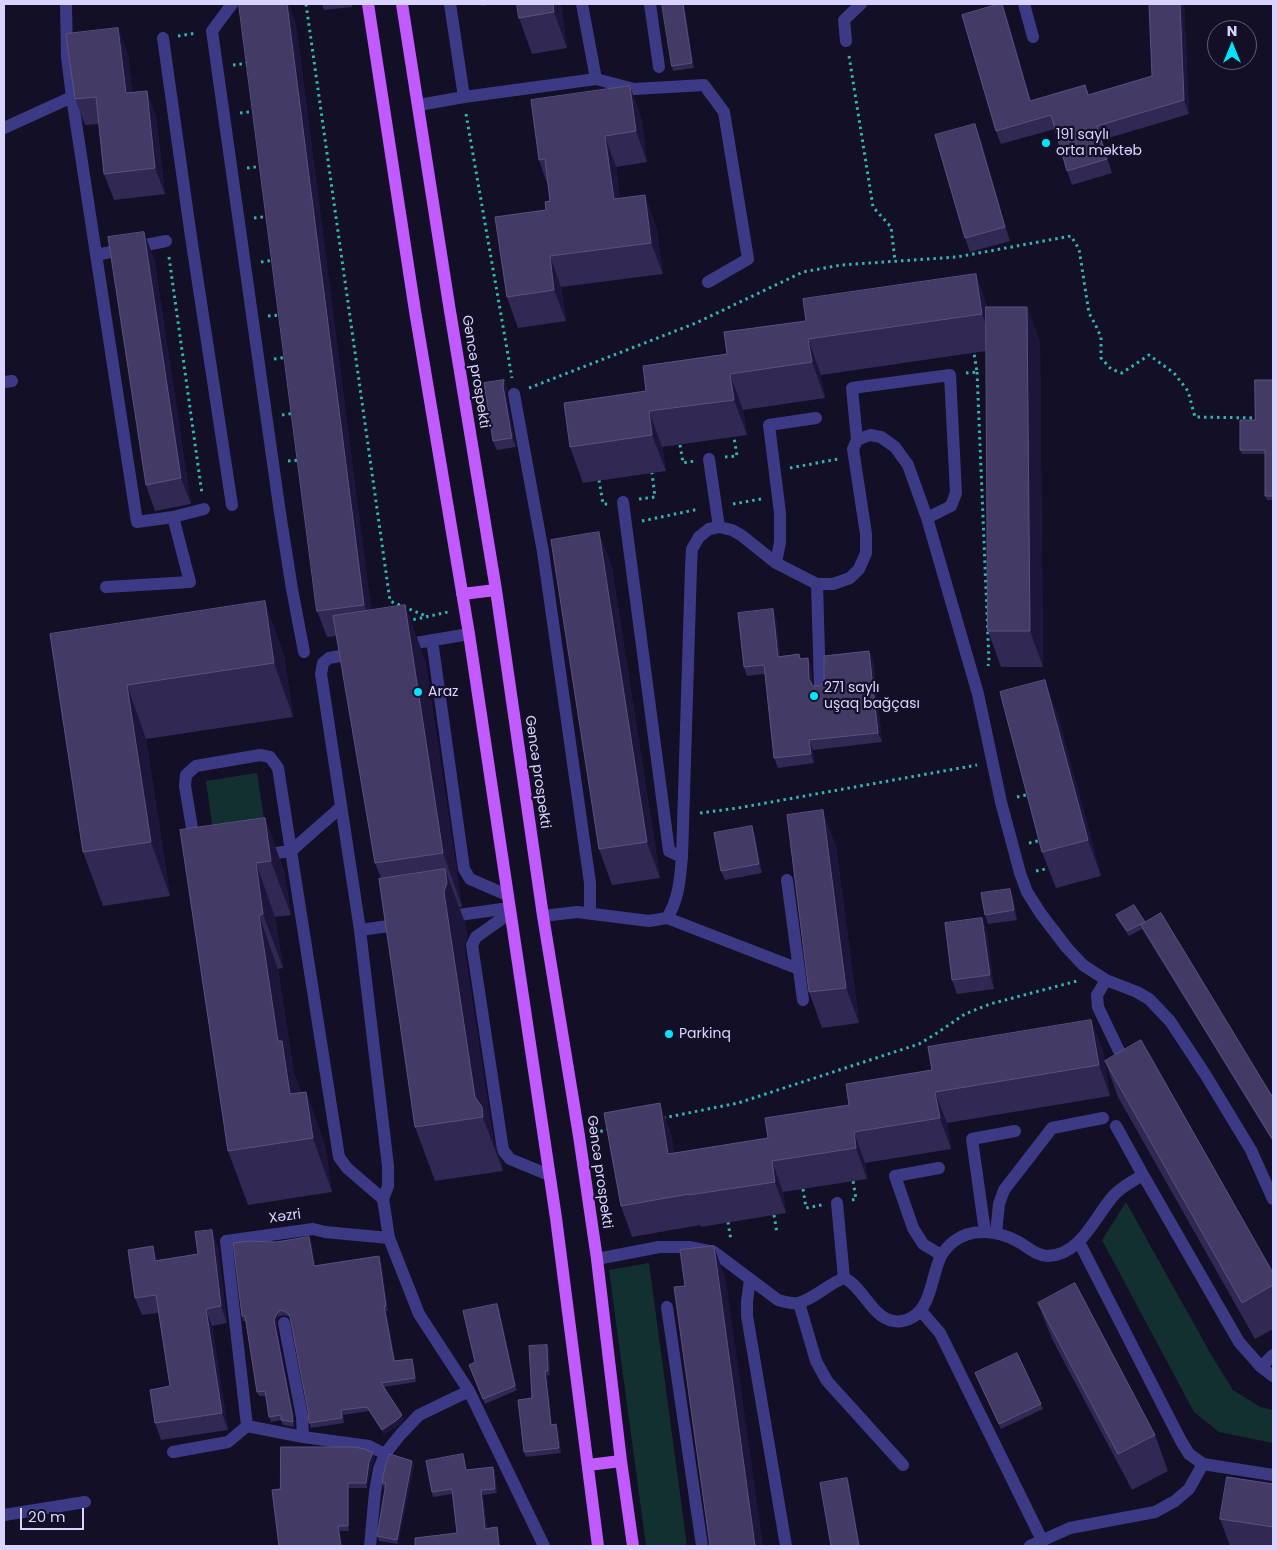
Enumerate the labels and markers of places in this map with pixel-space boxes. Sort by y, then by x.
place label: 191 saylı orta məktəb [1056,127,1142,160]
marker: 191 saylı orta məktəb [1040,137,1052,149]
place label: 271 saylı uşaq bağçası [824,680,920,712]
place label: Araz [428,684,458,700]
marker: Araz [412,686,424,698]
marker: 271 saylı uşaq bağçası [808,690,820,702]
place label: Parkinq [679,1026,731,1042]
marker: Parkinq [663,1028,675,1040]

